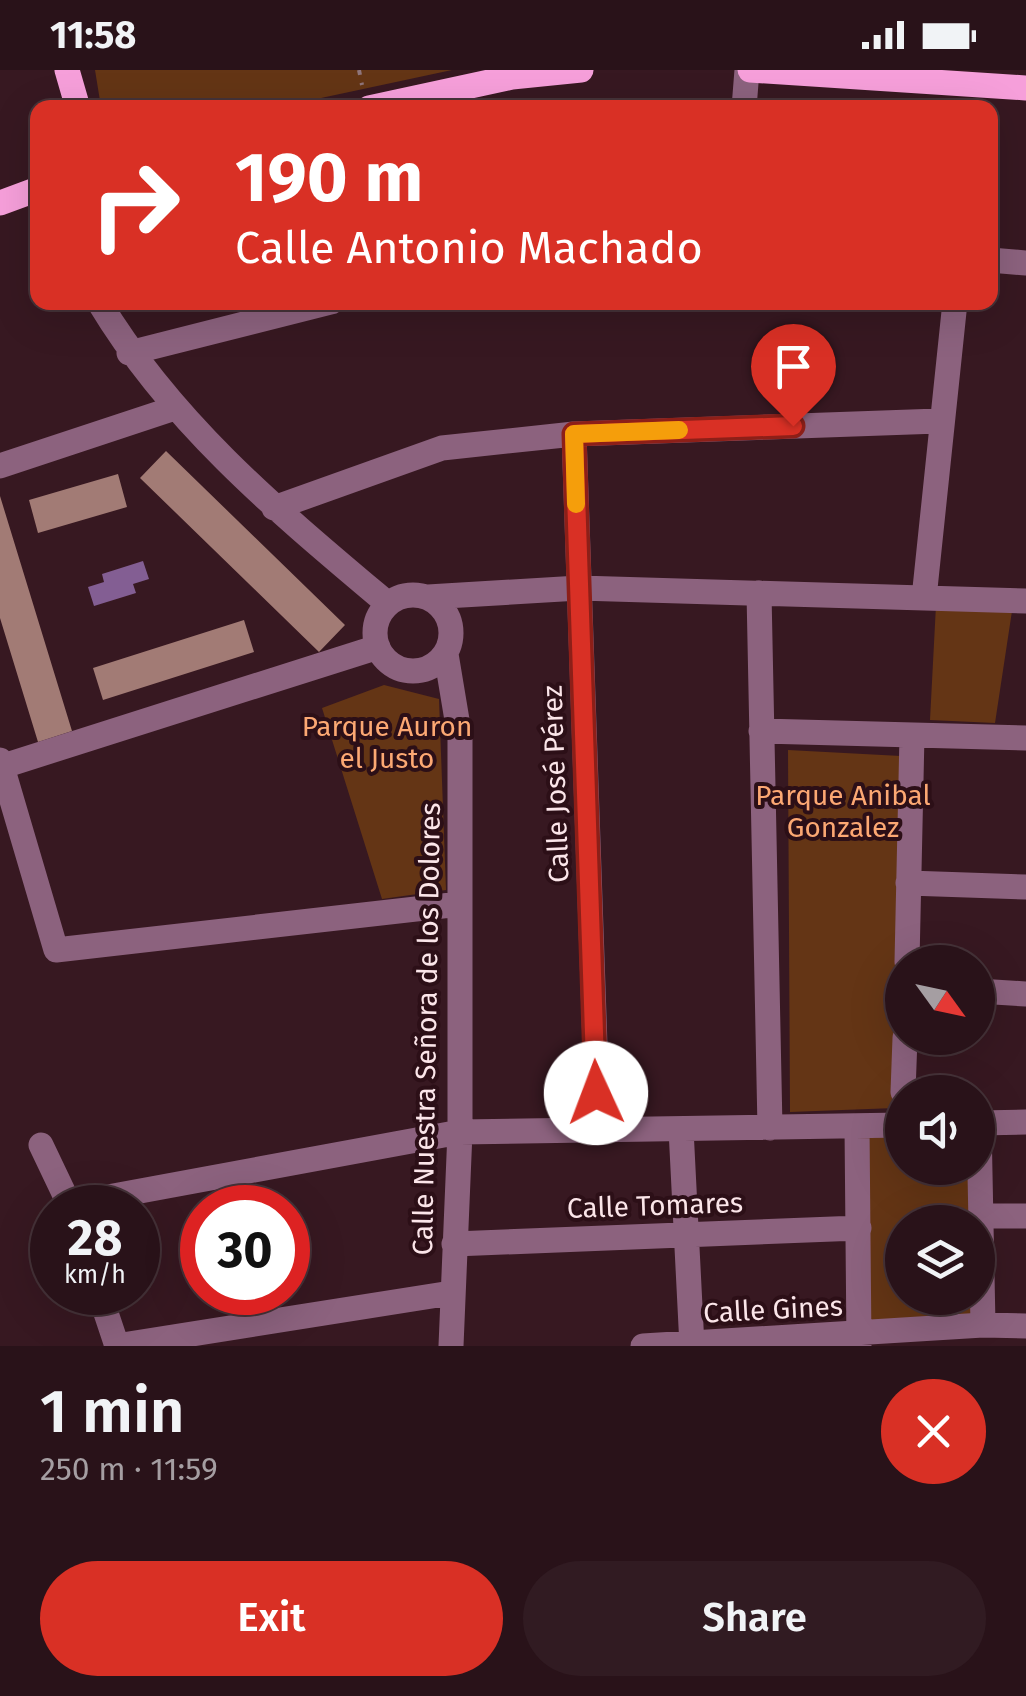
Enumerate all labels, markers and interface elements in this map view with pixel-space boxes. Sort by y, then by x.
text: 11:58 [50,12,136,58]
text: 190 m [235,136,423,220]
icon: right [70,140,200,270]
text: Calle Antonio Machado [235,221,703,275]
pin [751,324,836,427]
icon: arrive [766,339,821,394]
street label: Calle José Pérez [536,685,575,883]
park label: Parque Auron el Justo [302,710,472,775]
park label: Parque Anibal Gonzalez [755,779,931,844]
street label: Calle Nuestra Señora de los Dolores [406,802,447,1256]
north arrow [885,945,995,1055]
map controls [885,945,995,1315]
position arrow [544,1041,648,1145]
button: sound [885,1075,995,1185]
speed limit sign: 30 [180,1185,310,1315]
street label: Calle Tomares [566,1186,744,1225]
button: layers [885,1205,995,1315]
text: 28 [68,1208,122,1268]
text: km/h [64,1260,126,1290]
street label: Calle Gines [702,1289,844,1330]
text: 1 min [40,1376,185,1448]
button: close [881,1379,986,1484]
text: 250 m · 11:59 [40,1450,218,1488]
button: Exit [40,1561,503,1676]
button: Share [523,1561,986,1676]

